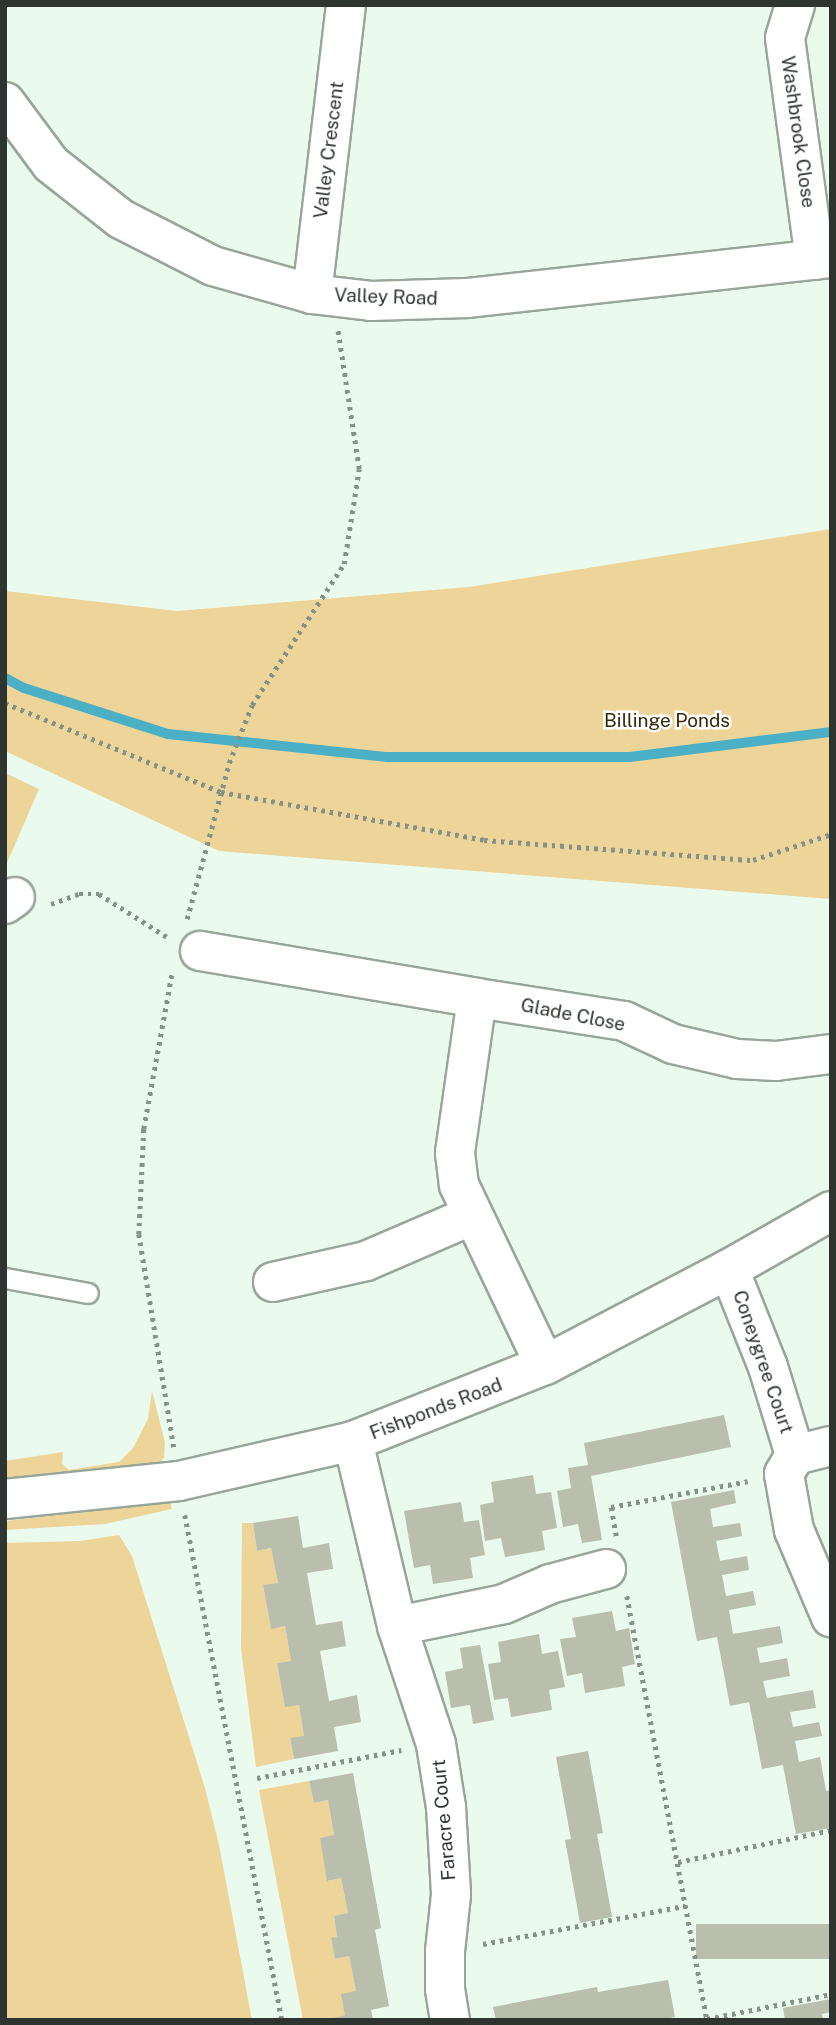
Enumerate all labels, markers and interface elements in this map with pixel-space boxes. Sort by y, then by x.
street label: Washbrook Close [776,55,820,209]
street label: Valley Crescent [309,80,349,220]
street label: Valley Road [334,284,438,310]
park label: Billinge Ponds [604,710,730,732]
street label: Glade Close [519,994,627,1036]
street label: Coneygree Court [728,1287,798,1437]
street label: Fishponds Road [366,1373,506,1445]
street label: Faracre Court [427,1758,461,1882]

